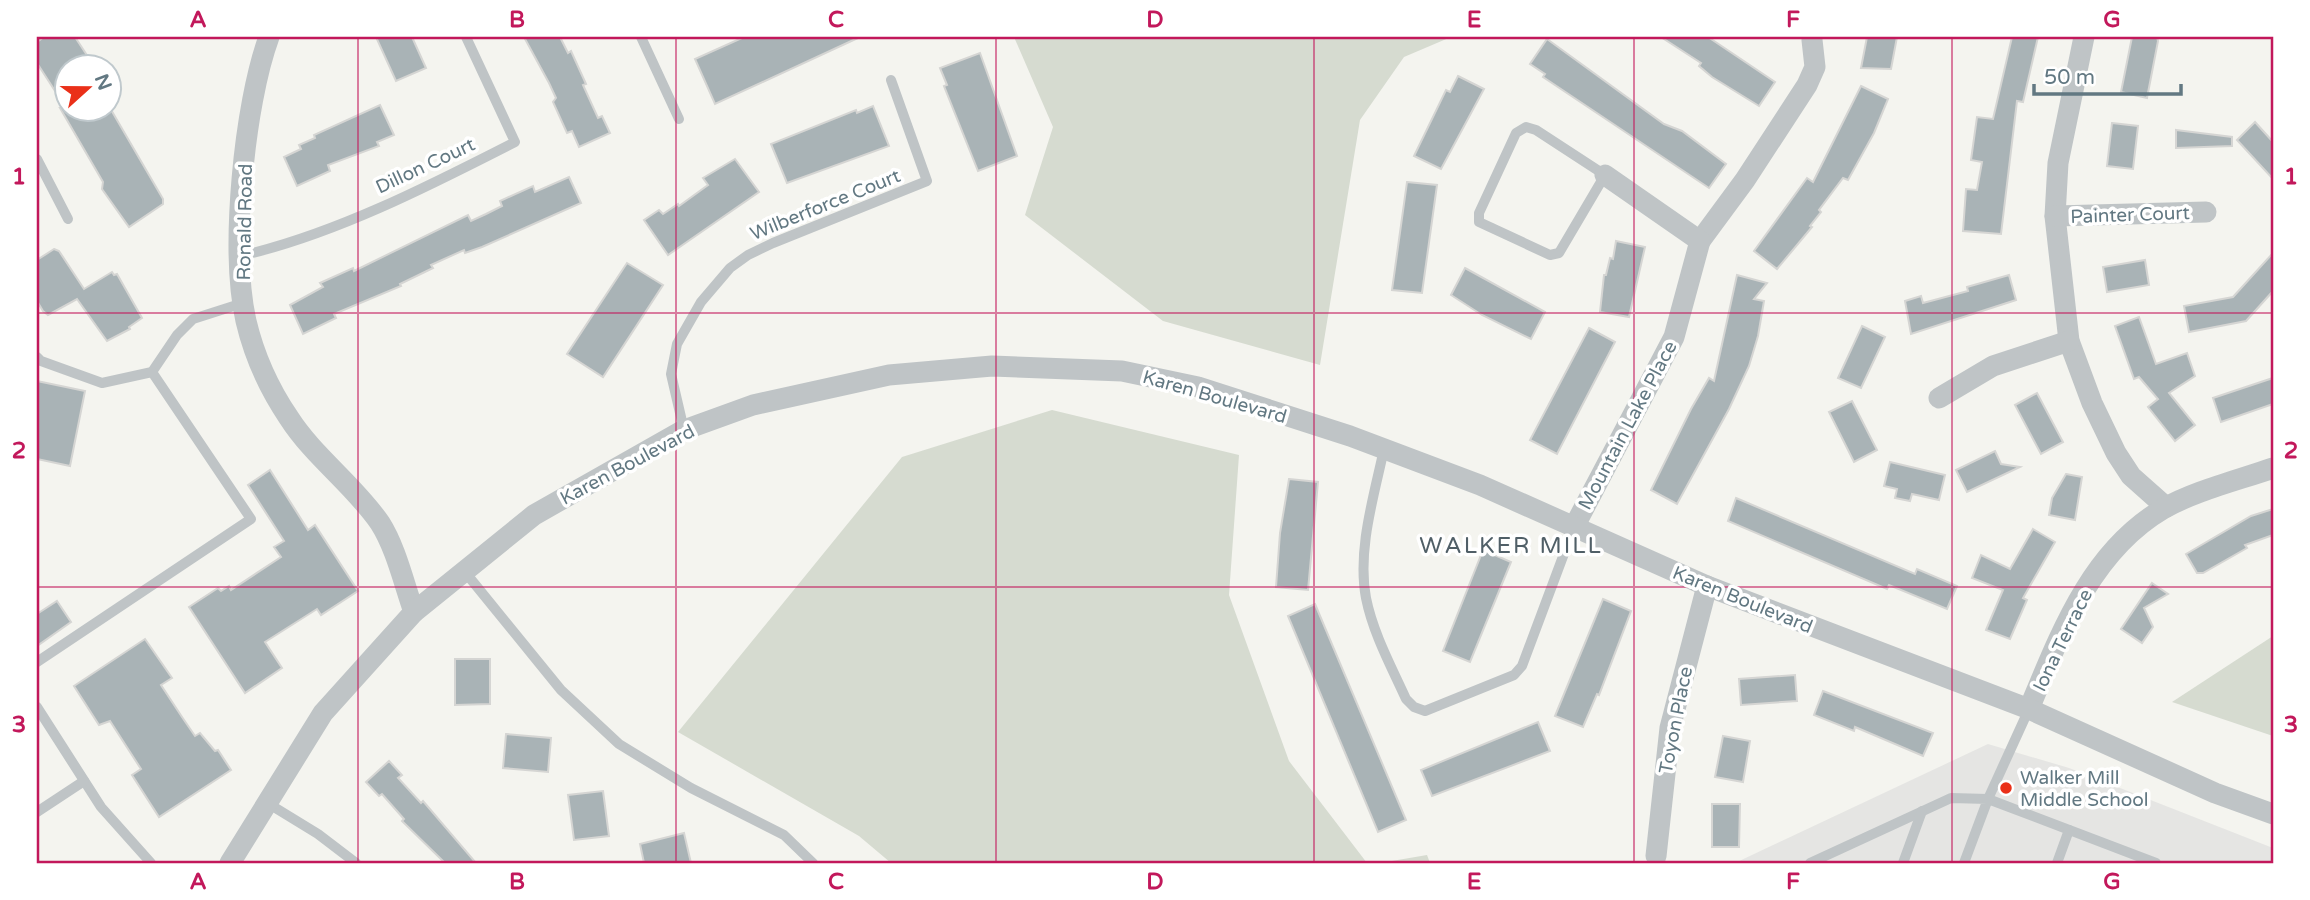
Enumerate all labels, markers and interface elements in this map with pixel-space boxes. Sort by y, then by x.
text: A [189,6,207,34]
text: B [509,6,525,34]
text: C [828,6,844,34]
text: D [1146,6,1164,34]
text: E [1467,6,1481,34]
text: F [1786,6,1800,34]
text: G [2103,6,2121,34]
north arrow [52,52,122,122]
scale bar [2034,52,2180,96]
text: 50 m [2044,65,2095,90]
text: N [90,71,116,93]
street label: Dillon Court [372,133,479,198]
text: 1 [12,163,26,191]
street label: Ronald Road [233,163,257,281]
text: 1 [2284,163,2298,191]
street label: Wilberforce Court [747,165,904,245]
street label: Painter Court [2070,202,2190,228]
street label: Mountain Lake Place [1574,337,1682,514]
street label: Karen Boulevard [1140,366,1289,428]
street label: Karen Boulevard [557,420,698,510]
text: 2 [12,437,26,465]
text: 2 [2284,437,2298,465]
district label: WALKER MILL [1419,532,1603,560]
street label: Karen Boulevard [1669,562,1816,638]
street label: Iona Terrace [2029,586,2097,695]
street label: Toyon Place [1655,665,1697,776]
text: 3 [12,711,26,739]
text: 3 [2284,711,2298,739]
place label: Walker Mill Middle School [2020,767,2149,811]
marker: Walker Mill Middle School [1998,780,2014,796]
text: A [189,868,207,896]
text: B [509,868,525,896]
text: C [828,868,844,896]
text: D [1146,868,1164,896]
text: E [1467,868,1481,896]
text: F [1786,868,1800,896]
text: G [2103,868,2121,896]

